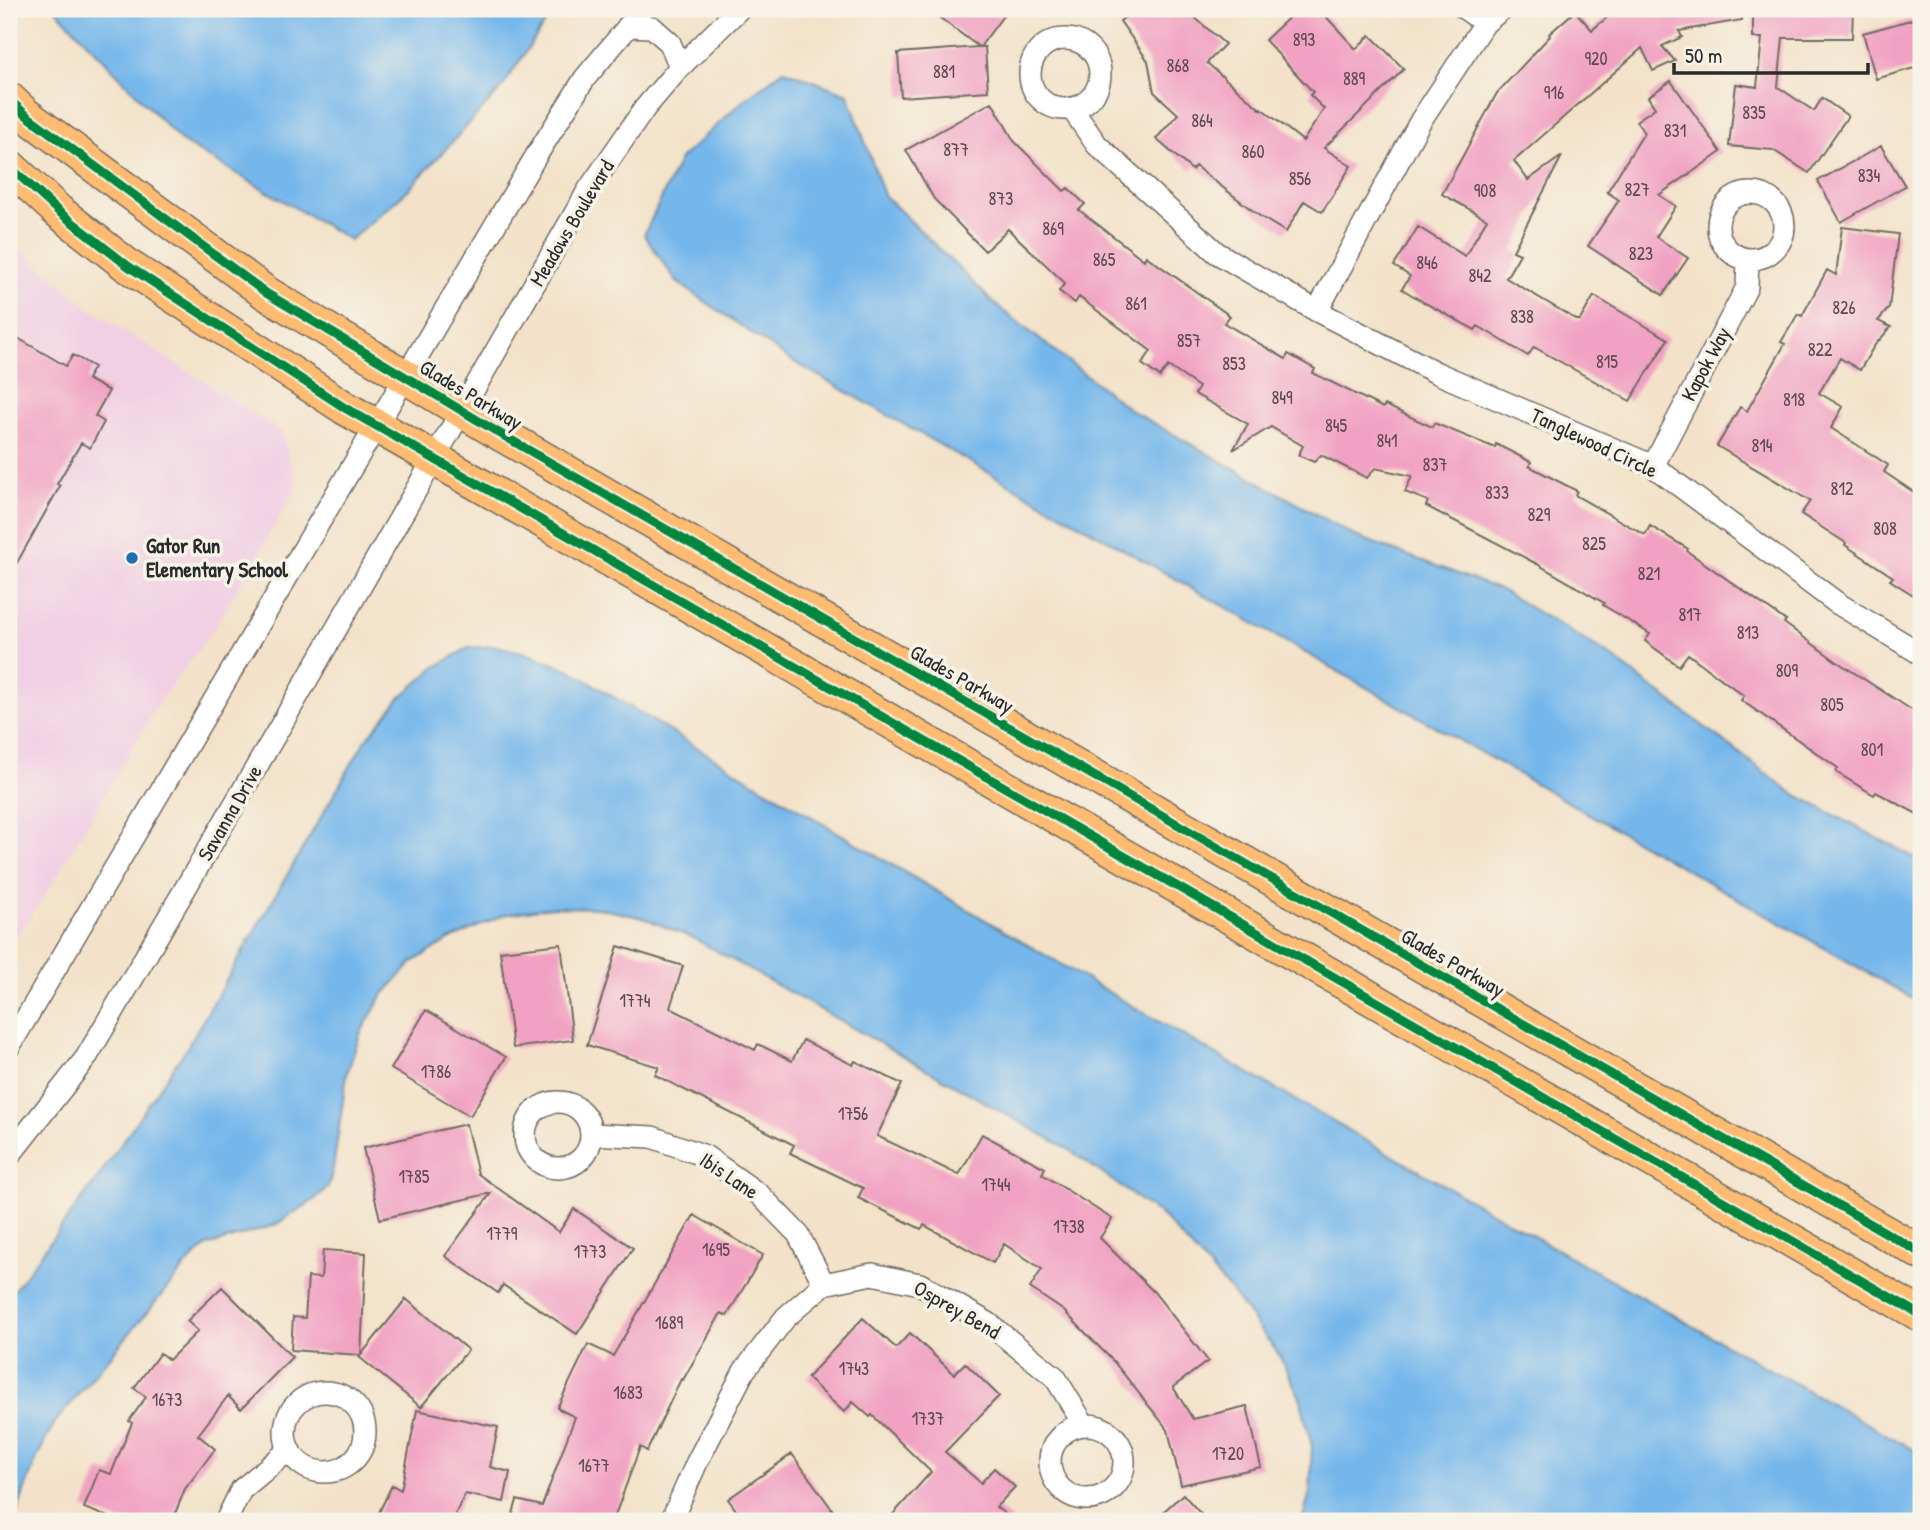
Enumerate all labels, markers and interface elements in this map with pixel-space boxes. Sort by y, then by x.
house number: 893 [1293,27,1315,52]
scale bar [1674,32,1869,76]
text: 50 m [1685,41,1722,70]
house number: 920 [1584,46,1608,71]
house number: 868 [1167,53,1190,78]
house number: 881 [933,59,955,84]
house number: 889 [1343,66,1365,91]
house number: 916 [1544,80,1564,105]
house number: 835 [1742,100,1766,125]
house number: 864 [1191,108,1213,133]
house number: 831 [1664,118,1686,143]
house number: 877 [943,137,969,162]
house number: 860 [1241,139,1265,164]
street label: Meadows Boulevard [522,154,621,291]
house number: 834 [1858,163,1881,188]
house number: 856 [1289,166,1311,191]
house number: 827 [1624,177,1650,202]
house number: 908 [1474,178,1496,203]
house number: 873 [989,186,1013,211]
house number: 869 [1042,216,1064,241]
house number: 823 [1629,241,1653,266]
house number: 865 [1093,247,1116,272]
house number: 846 [1416,250,1438,275]
house number: 842 [1469,263,1492,288]
house number: 861 [1125,291,1147,316]
house number: 826 [1832,295,1856,320]
house number: 838 [1510,304,1534,329]
street label: Kapok Way [1674,321,1737,406]
house number: 857 [1177,328,1201,353]
house number: 822 [1808,337,1833,362]
house number: 815 [1596,349,1618,374]
house number: 853 [1222,351,1246,376]
street label: Glades Parkway [414,352,528,437]
house number: 849 [1271,385,1293,410]
house number: 818 [1783,387,1805,412]
street label: Tanglewood Circle [1526,400,1662,485]
house number: 845 [1325,413,1347,438]
house number: 841 [1376,428,1398,453]
house number: 814 [1751,433,1773,458]
house number: 837 [1423,452,1447,477]
house number: 812 [1831,476,1854,501]
house number: 833 [1485,480,1509,505]
house number: 829 [1528,502,1551,527]
house number: 808 [1873,516,1897,541]
place label: Gator Run Elementary School [146,531,288,585]
house number: 825 [1582,531,1606,556]
marker: Gator Run Elementary School [124,550,140,566]
house number: 821 [1638,561,1660,586]
house number: 817 [1678,602,1702,627]
house number: 813 [1737,620,1759,645]
street label: Glades Parkway [905,637,1020,720]
house number: 809 [1776,658,1799,683]
house number: 805 [1820,692,1844,717]
house number: 801 [1861,737,1883,762]
street label: Savanna Drive [190,760,269,866]
street label: Glades Parkway [1396,921,1511,1004]
house number: 1774 [619,988,651,1013]
house number: 1786 [421,1059,451,1084]
house number: 1756 [838,1101,868,1126]
street label: Ibis Lane [694,1145,764,1206]
house number: 1785 [399,1164,430,1189]
house number: 1744 [982,1172,1011,1197]
house number: 1738 [1053,1214,1085,1239]
house number: 1779 [487,1221,518,1246]
house number: 1695 [702,1237,730,1262]
house number: 1773 [574,1239,606,1264]
street label: Osprey Bend [909,1273,1006,1346]
house number: 1689 [655,1310,683,1335]
house number: 1743 [839,1356,869,1381]
house number: 1683 [613,1380,643,1405]
house number: 1673 [152,1387,182,1412]
house number: 1737 [912,1406,944,1431]
house number: 1720 [1212,1441,1244,1466]
house number: 1677 [578,1453,610,1478]

